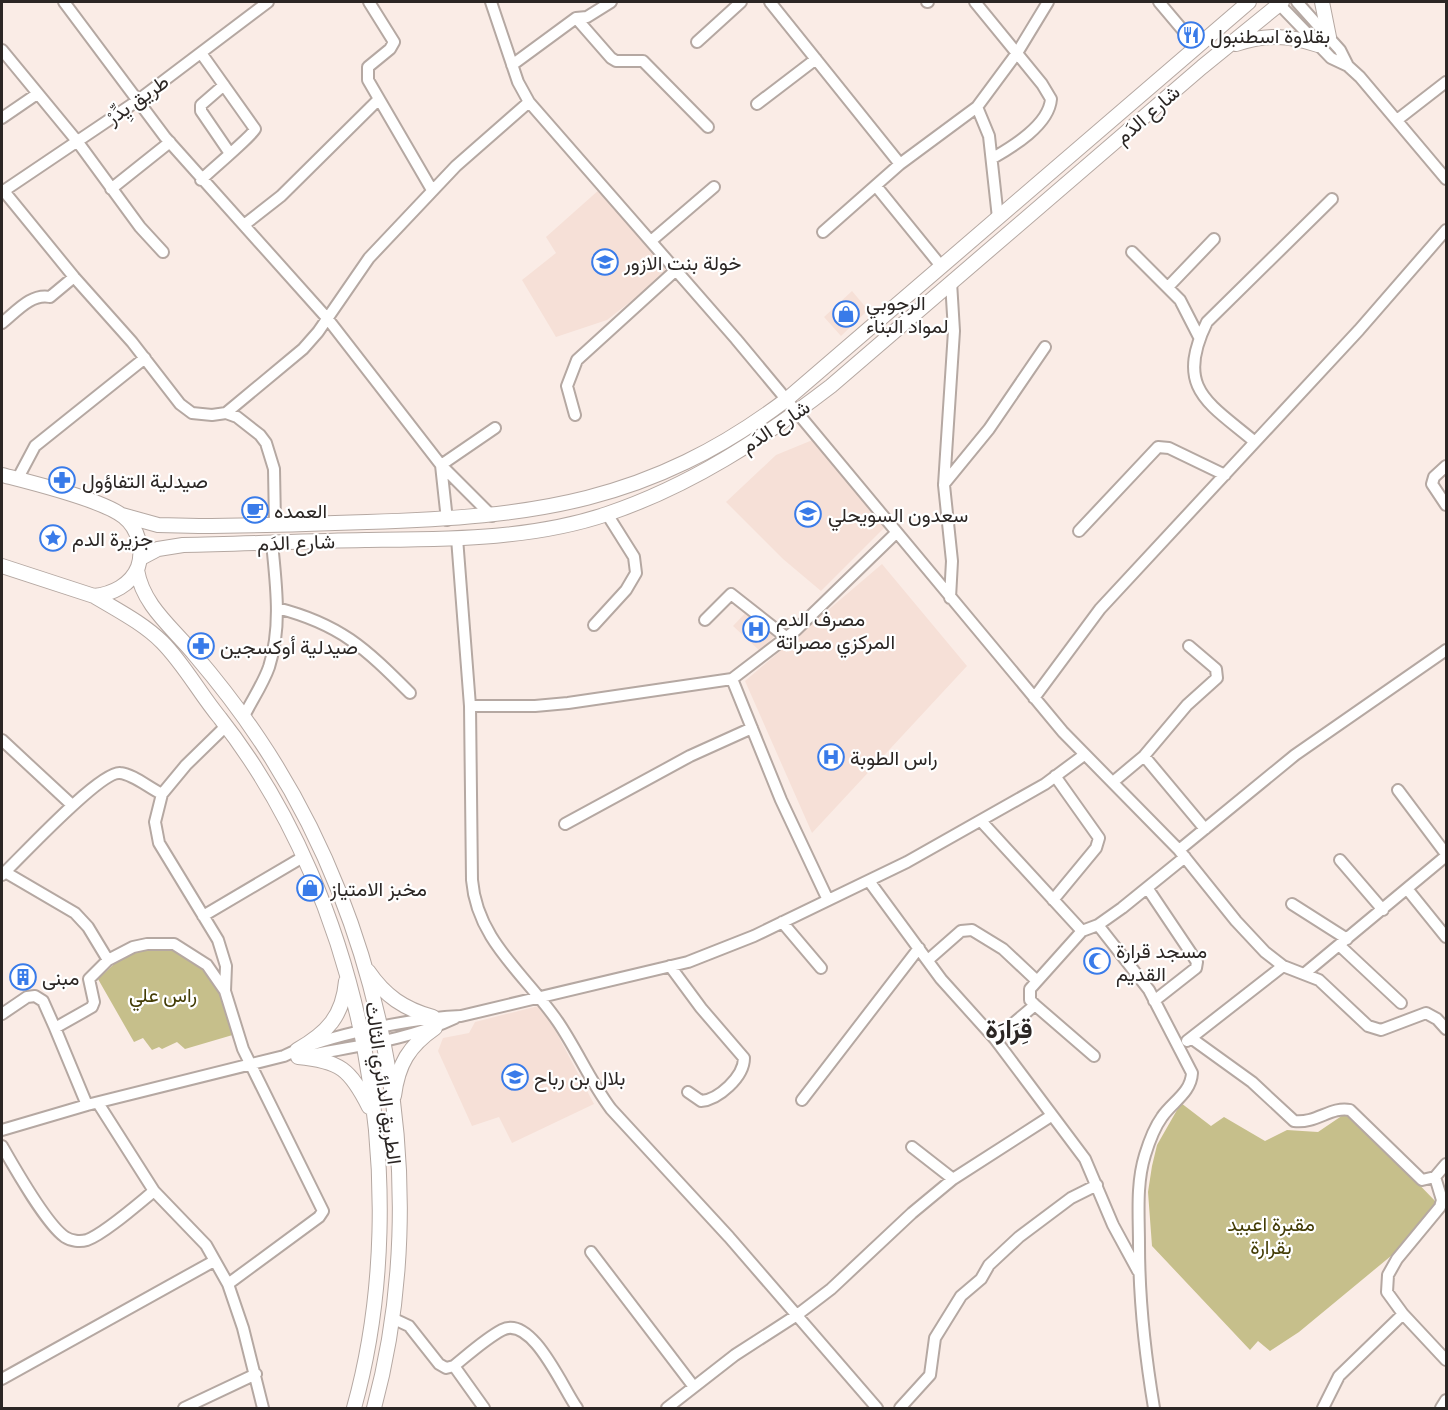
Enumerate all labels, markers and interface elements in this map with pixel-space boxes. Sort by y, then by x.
restaurant icon: بقلاوة اسطنبول [1176,20,1206,50]
place label: بقلاوة اسطنبول [1210,22,1330,49]
street label: طريق يِدِّرْ [99,68,175,133]
street label: شارع الدَم [1109,78,1186,150]
school or university icon: خولة بنت الازور [590,247,620,277]
place label: خولة بنت الازور [623,249,741,276]
place label: الرجوبي لمواد البناء [866,289,948,339]
shop icon: الرجوبي لمواد البناء [831,299,861,329]
street label: شارع الدَم [735,393,815,460]
pharmacy icon: صيدلية التفاؤول [47,465,77,495]
place label: صيدلية التفاؤول [82,467,208,494]
cafe icon: العمده [240,495,270,525]
place label: العمده [274,497,327,524]
school or university icon: سعدون السويحلي [793,499,823,529]
place label: سعدون السويحلي [828,501,968,532]
place icon: جزيرة الدم [38,523,68,553]
place label: جزيرة الدم [72,525,153,552]
street label: شارع الدَم [257,527,335,558]
place label: مصرف الدم المركزي مصراتة [776,605,895,659]
hospital icon: مصرف الدم المركزي مصراتة [741,614,771,644]
pharmacy icon: صيدلية أوكسجين [186,631,216,661]
place label: صيدلية أوكسجين [220,633,358,660]
hospital icon: راس الطوبة [816,742,846,772]
place label: راس الطوبة [850,744,938,771]
shop icon: مخبز اﻻمتياز [295,873,325,903]
place label: مخبز اﻻمتياز [329,875,427,902]
place label: مسجد قرارة القديم [1116,937,1207,987]
mosque icon: مسجد قرارة القديم [1082,946,1112,976]
building icon: مبنى [8,962,38,992]
place label: مبنى [42,964,79,991]
park label: راس علي [129,981,197,1012]
street label: الطريق الدائري الثالث [355,1000,409,1167]
district label: قِرَارَة [985,1011,1033,1045]
school or university icon: بلال بن رباح [500,1062,530,1092]
place label: بلال بن رباح [534,1064,625,1092]
park label: مقبرة اعبيد بقرارة [1227,1210,1315,1260]

